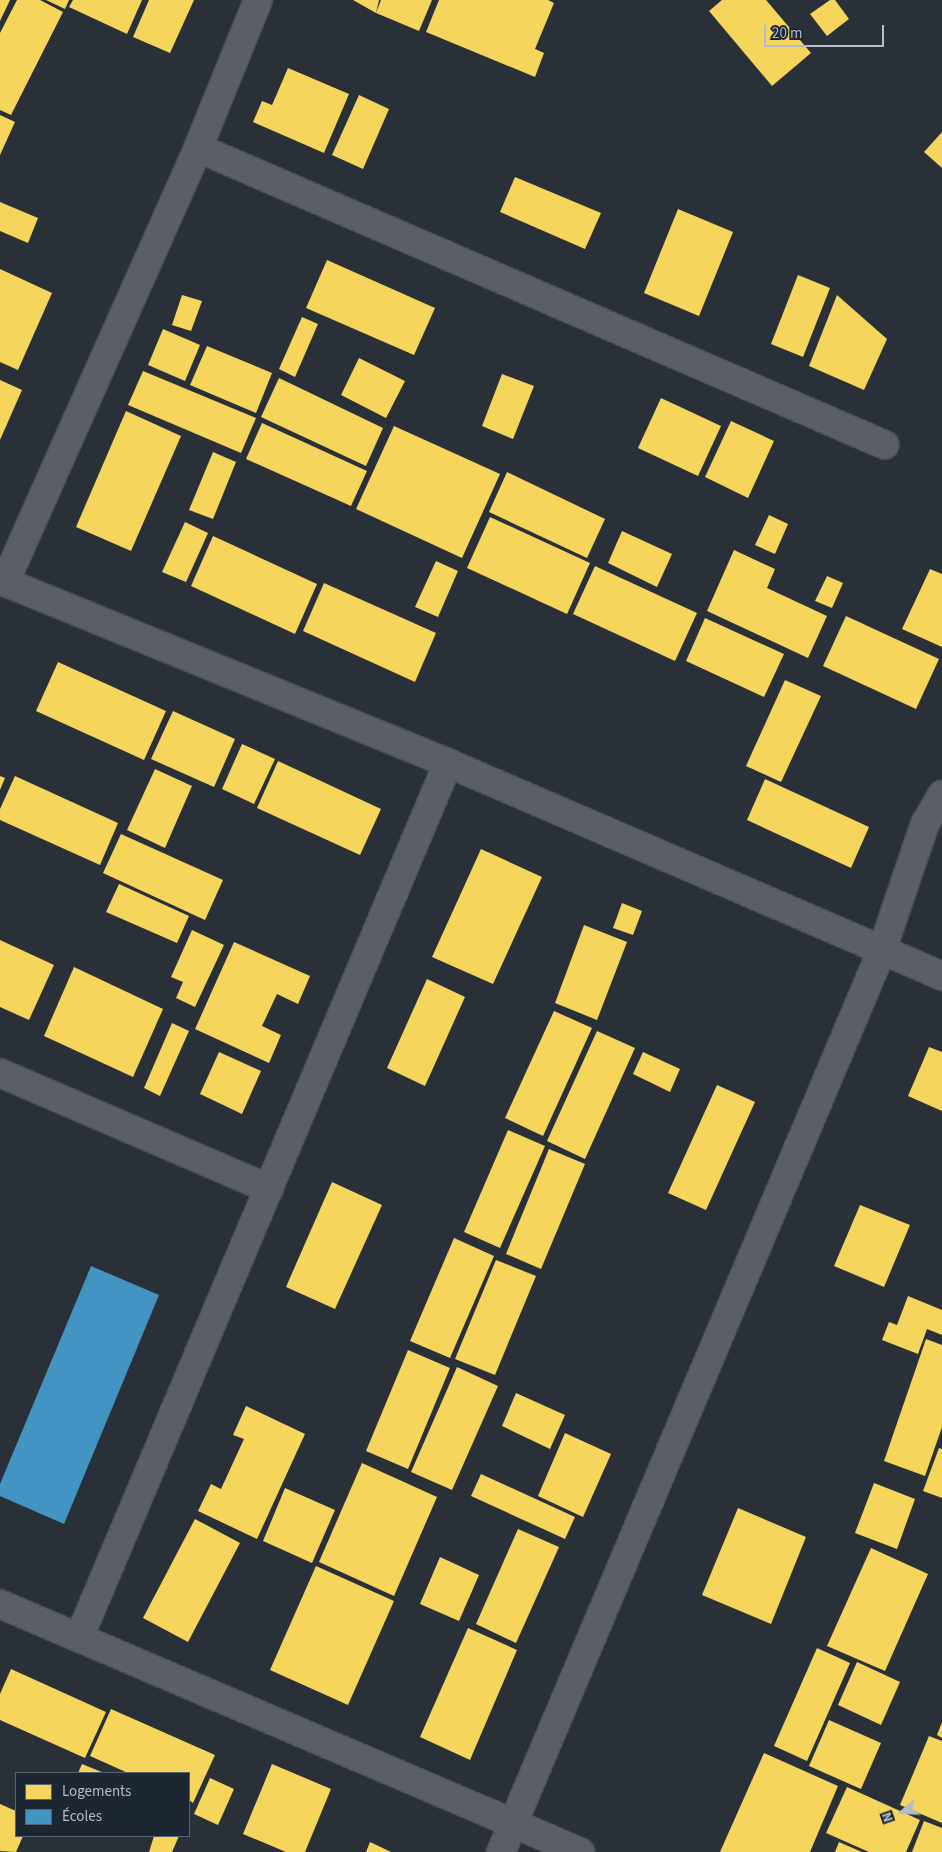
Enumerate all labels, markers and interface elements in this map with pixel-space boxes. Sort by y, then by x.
scale bar [767,15,887,47]
text: 20 m [772,23,802,44]
legend [15,1772,190,1837]
text: Logements [62,1781,131,1802]
north arrow [877,1787,927,1837]
text: Écoles [62,1806,102,1827]
text: N [877,1809,899,1825]

